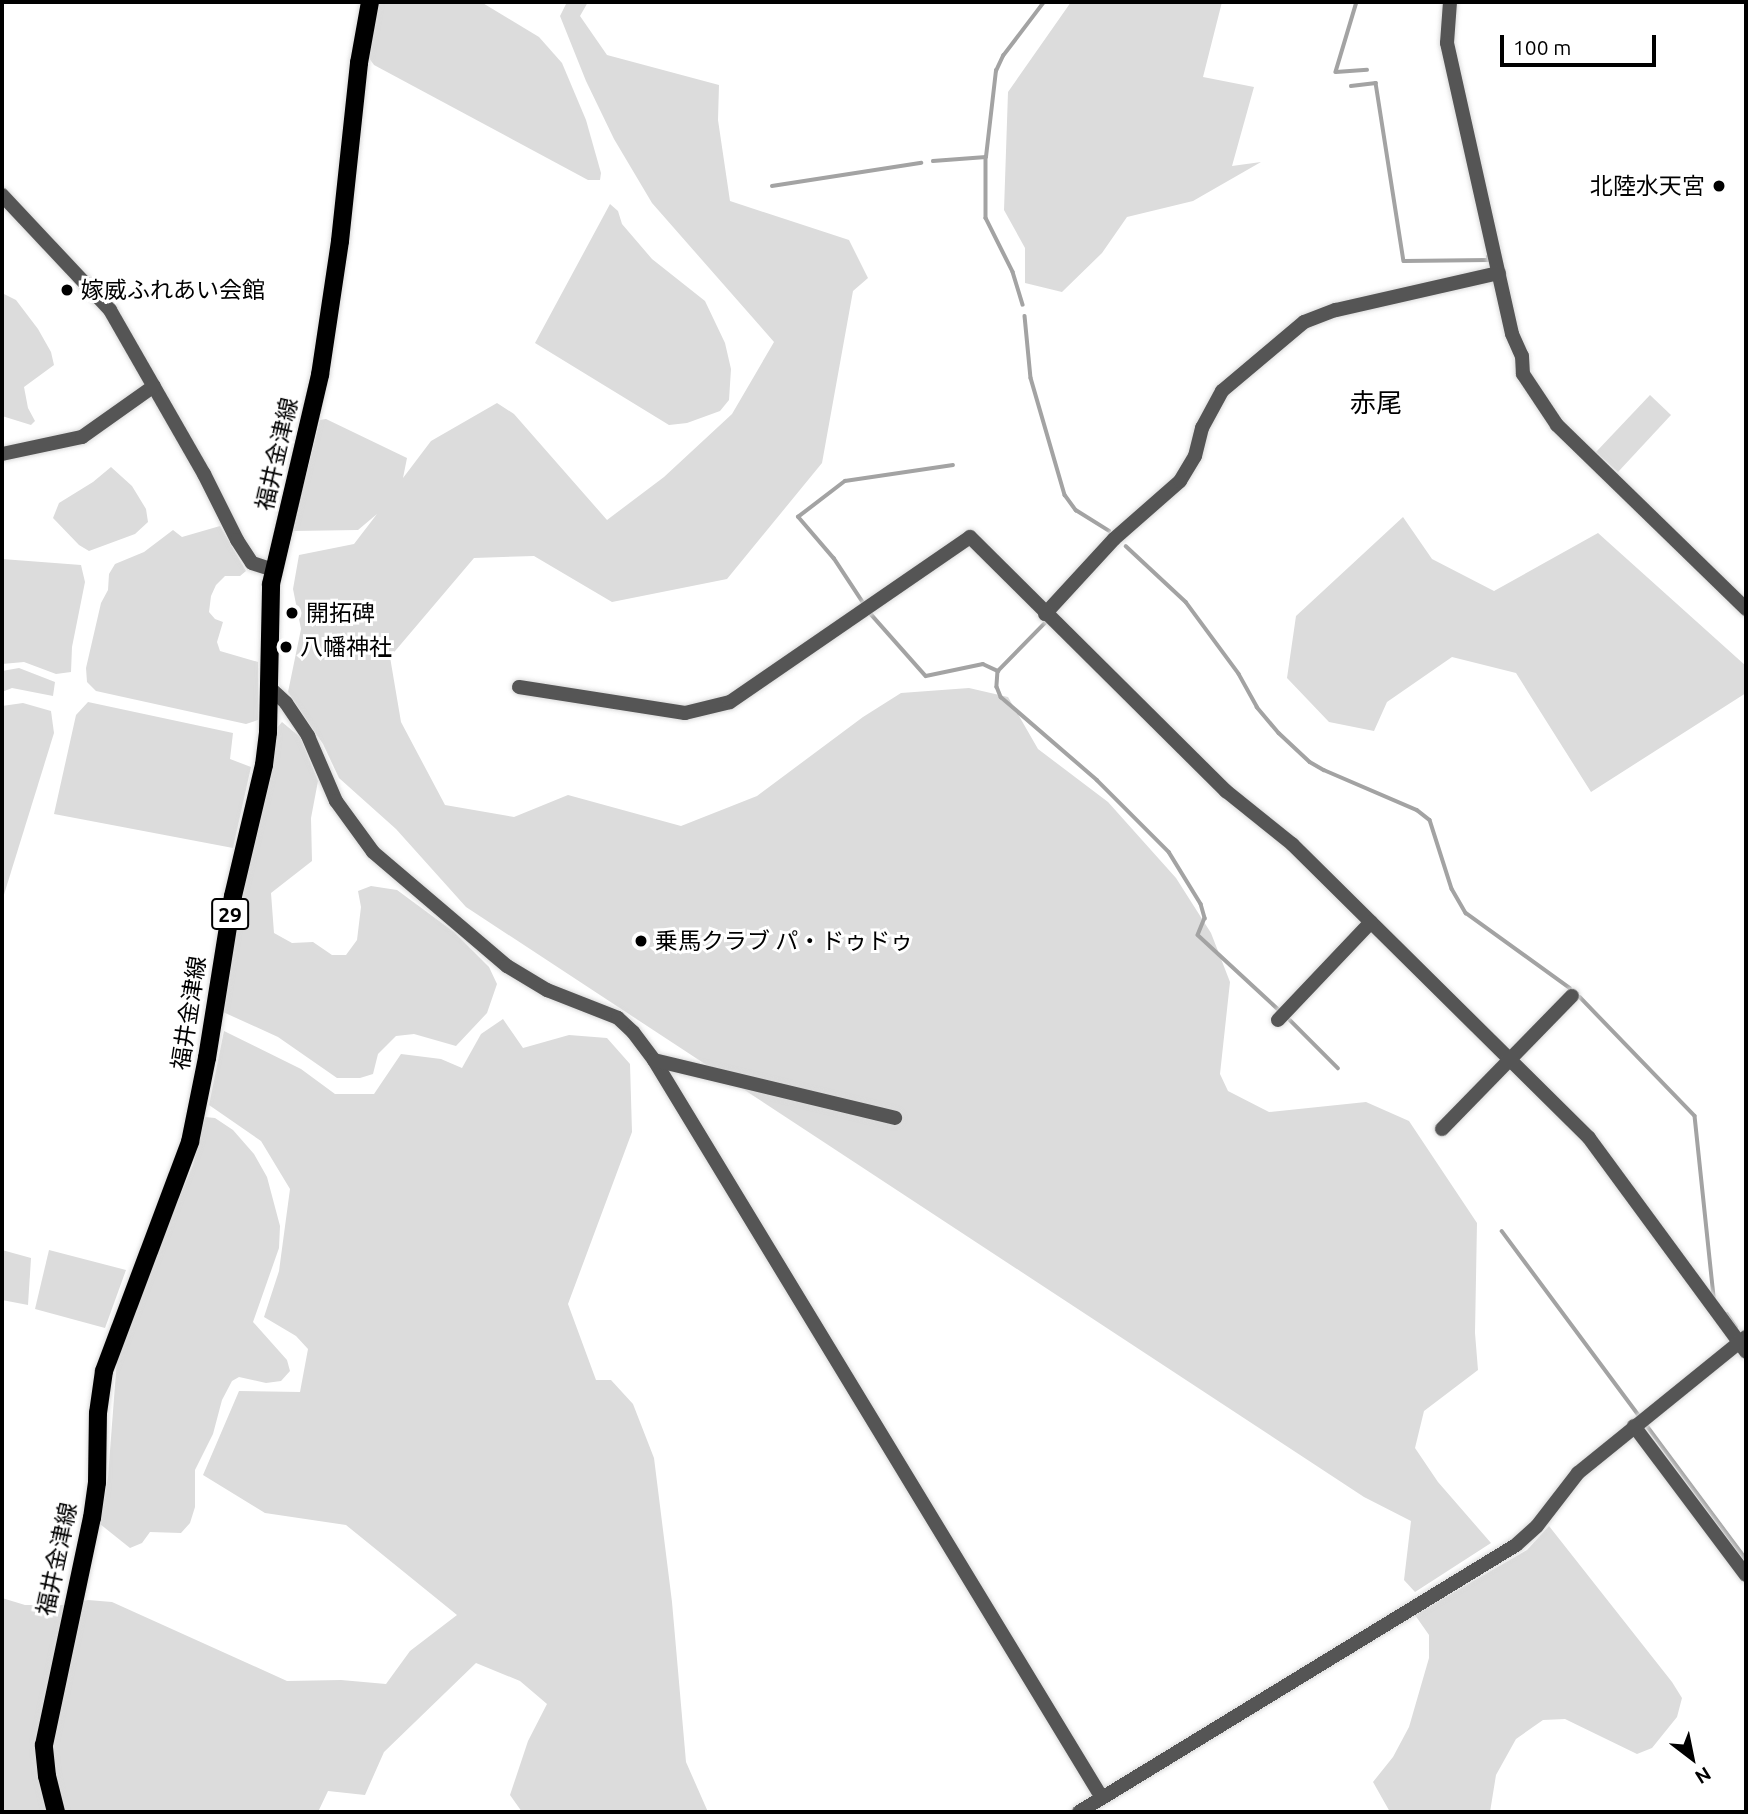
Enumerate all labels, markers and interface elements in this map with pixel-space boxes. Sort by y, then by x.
scale bar [1503,21,1659,65]
text: 100 m [1513,35,1571,59]
place label: 北陸水天宮 [1590,172,1705,200]
marker: 北陸水天宮 [1711,178,1727,194]
place label: 嫁威ふれあい会館 [81,276,265,304]
marker: 嫁威ふれあい会館 [59,282,75,298]
district label: 赤尾 [1350,387,1402,419]
street label: 福井金津線 [251,395,303,513]
place label: 開拓碑 [306,599,375,627]
marker: 開拓碑 [284,605,300,621]
place label: 八幡神社 [300,633,392,661]
marker: 八幡神社 [278,639,294,655]
road number: 29 [211,897,249,932]
place label: 乗馬クラブ パ・ドゥドゥ [655,927,913,955]
marker: 乗馬クラブ パ・ドゥドゥ [633,933,649,949]
street label: 福井金津線 [166,954,212,1072]
street label: 福井金津線 [32,1500,82,1618]
north arrow [1657,1723,1727,1793]
text: N [1691,1763,1715,1789]

